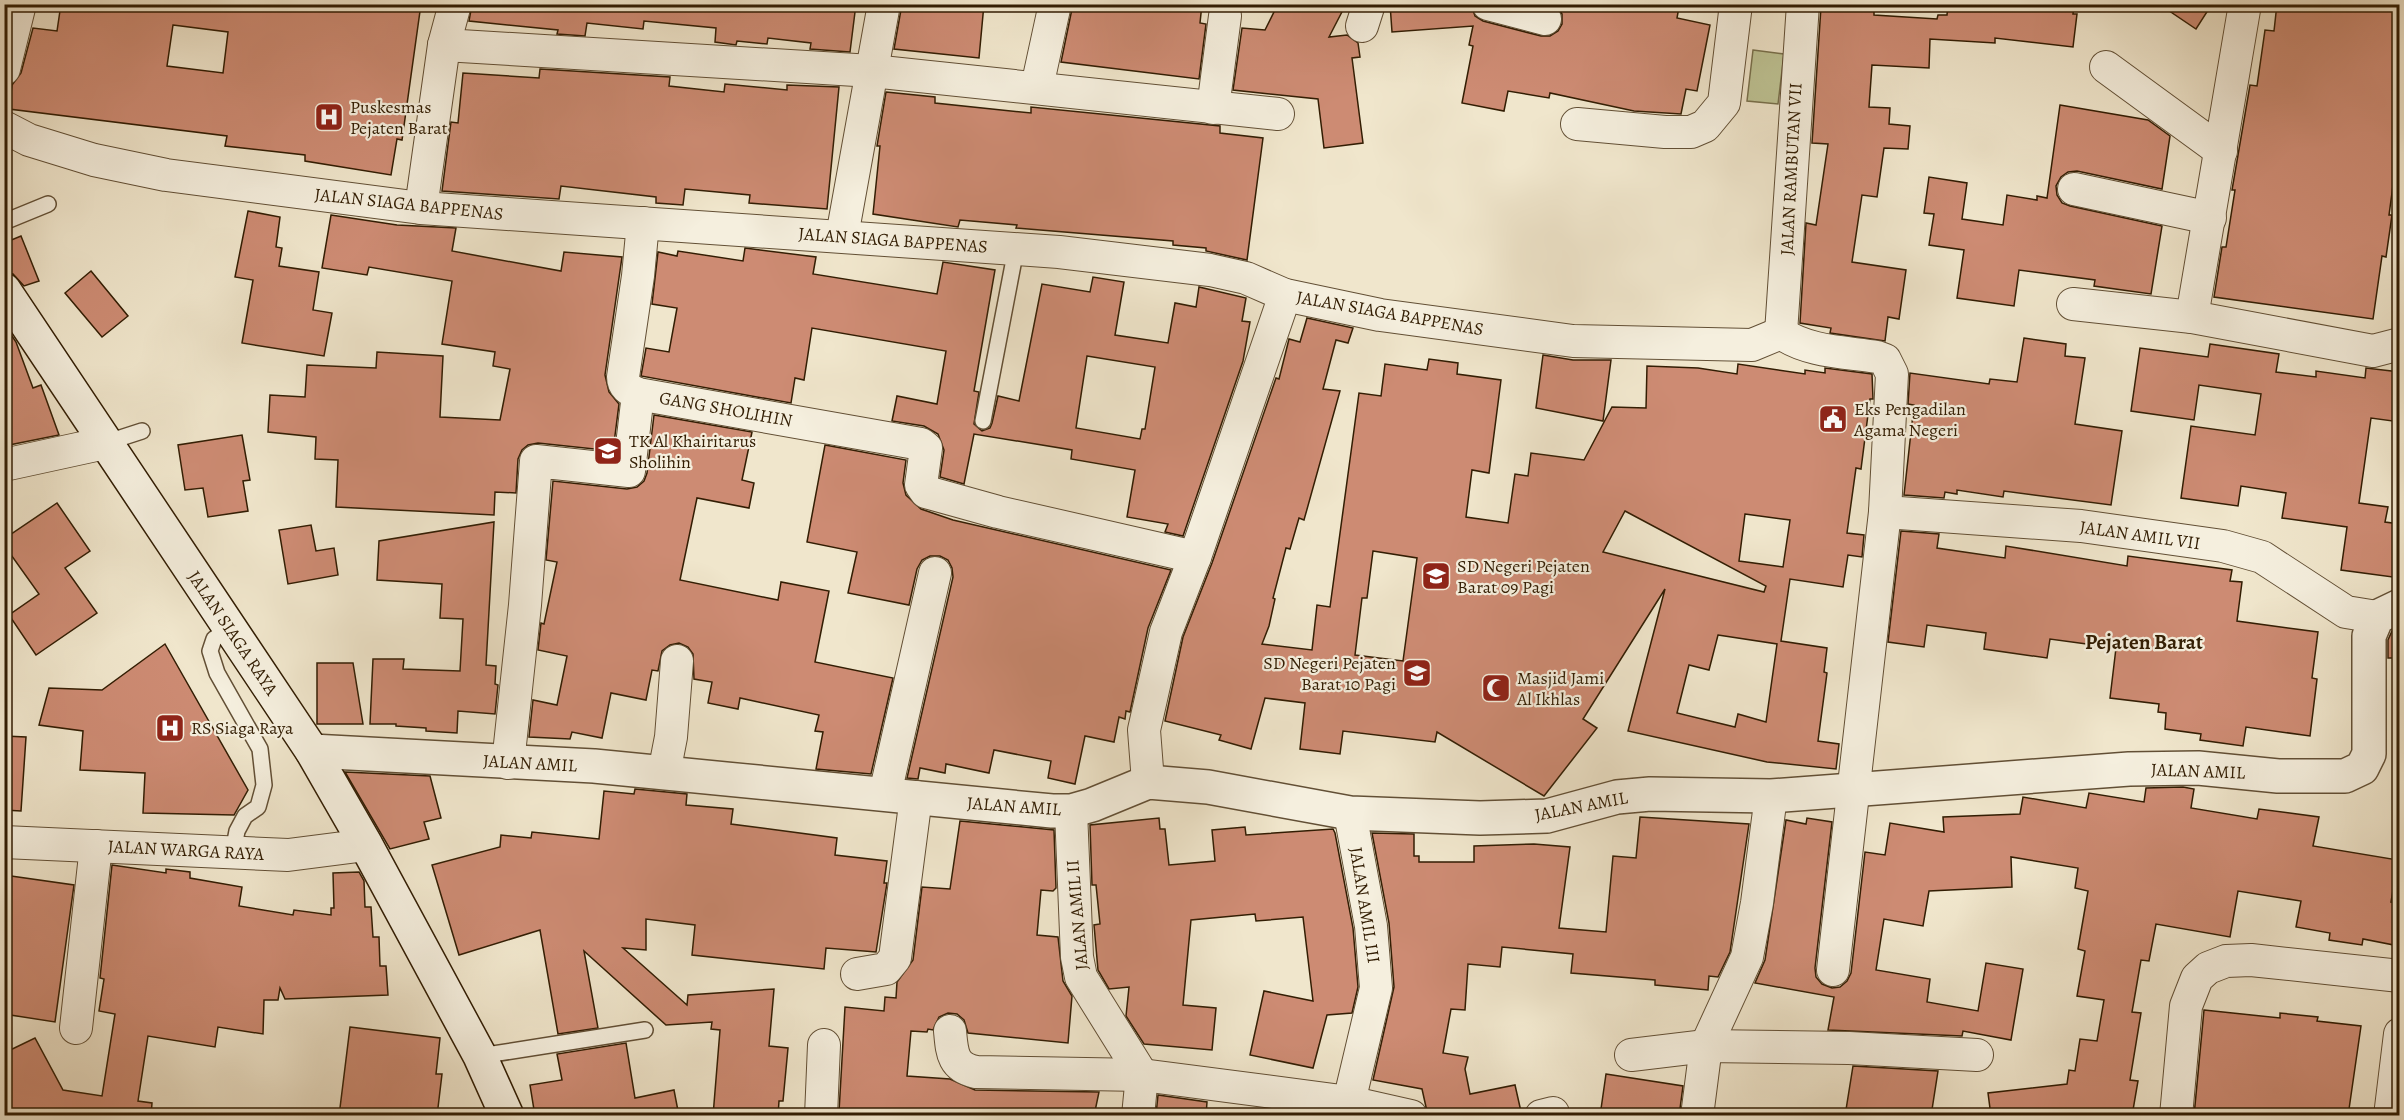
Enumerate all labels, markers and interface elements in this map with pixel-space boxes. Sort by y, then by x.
street label: JALAN RAMBUTAN VII [1774,82,1808,256]
place label: Puskesmas Pejaten Barat [350,95,448,140]
hospital icon: Puskesmas Pejaten Barat [313,101,345,133]
street label: JALAN SIAGA BAPPENAS [313,182,505,226]
street label: JALAN SIAGA BAPPENAS [798,221,988,259]
street label: JALAN SIAGA BAPPENAS [1295,285,1485,341]
street label: GANG SHOLIHIN [658,385,795,433]
place label: Eks Pengadilan Agama Negeri [1853,397,1966,442]
public building icon: Eks Pengadilan Agama Negeri [1817,403,1849,435]
place label: TK Al Khairitarus Sholihin [629,429,756,474]
school or university icon: TK Al Khairitarus Sholihin [592,435,624,467]
street label: JALAN AMIL VII [2078,515,2202,555]
place label: SD Negeri Pejaten Barat 09 Pagi [1457,554,1590,599]
school or university icon: SD Negeri Pejaten Barat 09 Pagi [1420,560,1452,592]
street label: JALAN SIAGA RAYA [182,566,284,700]
district label: Pejaten Barat [2085,628,2203,656]
place label: SD Negeri Pejaten Barat 10 Pagi [1263,651,1396,696]
school or university icon: SD Negeri Pejaten Barat 10 Pagi [1401,657,1433,689]
place label: Masjid Jami Al Ikhlas [1516,666,1604,711]
mosque icon: Masjid Jami Al Ikhlas [1480,672,1512,704]
hospital icon: RS Siaga Raya [154,712,186,744]
place label: RS Siaga Raya [191,716,294,740]
street label: JALAN AMIL [482,749,579,777]
street label: JALAN AMIL [2151,757,2246,785]
street label: JALAN AMIL [1532,785,1630,827]
street label: JALAN AMIL [966,791,1063,821]
street label: JALAN WARGA RAYA [107,834,265,866]
street label: JALAN AMIL III [1344,845,1386,965]
street label: JALAN AMIL II [1060,859,1094,971]

